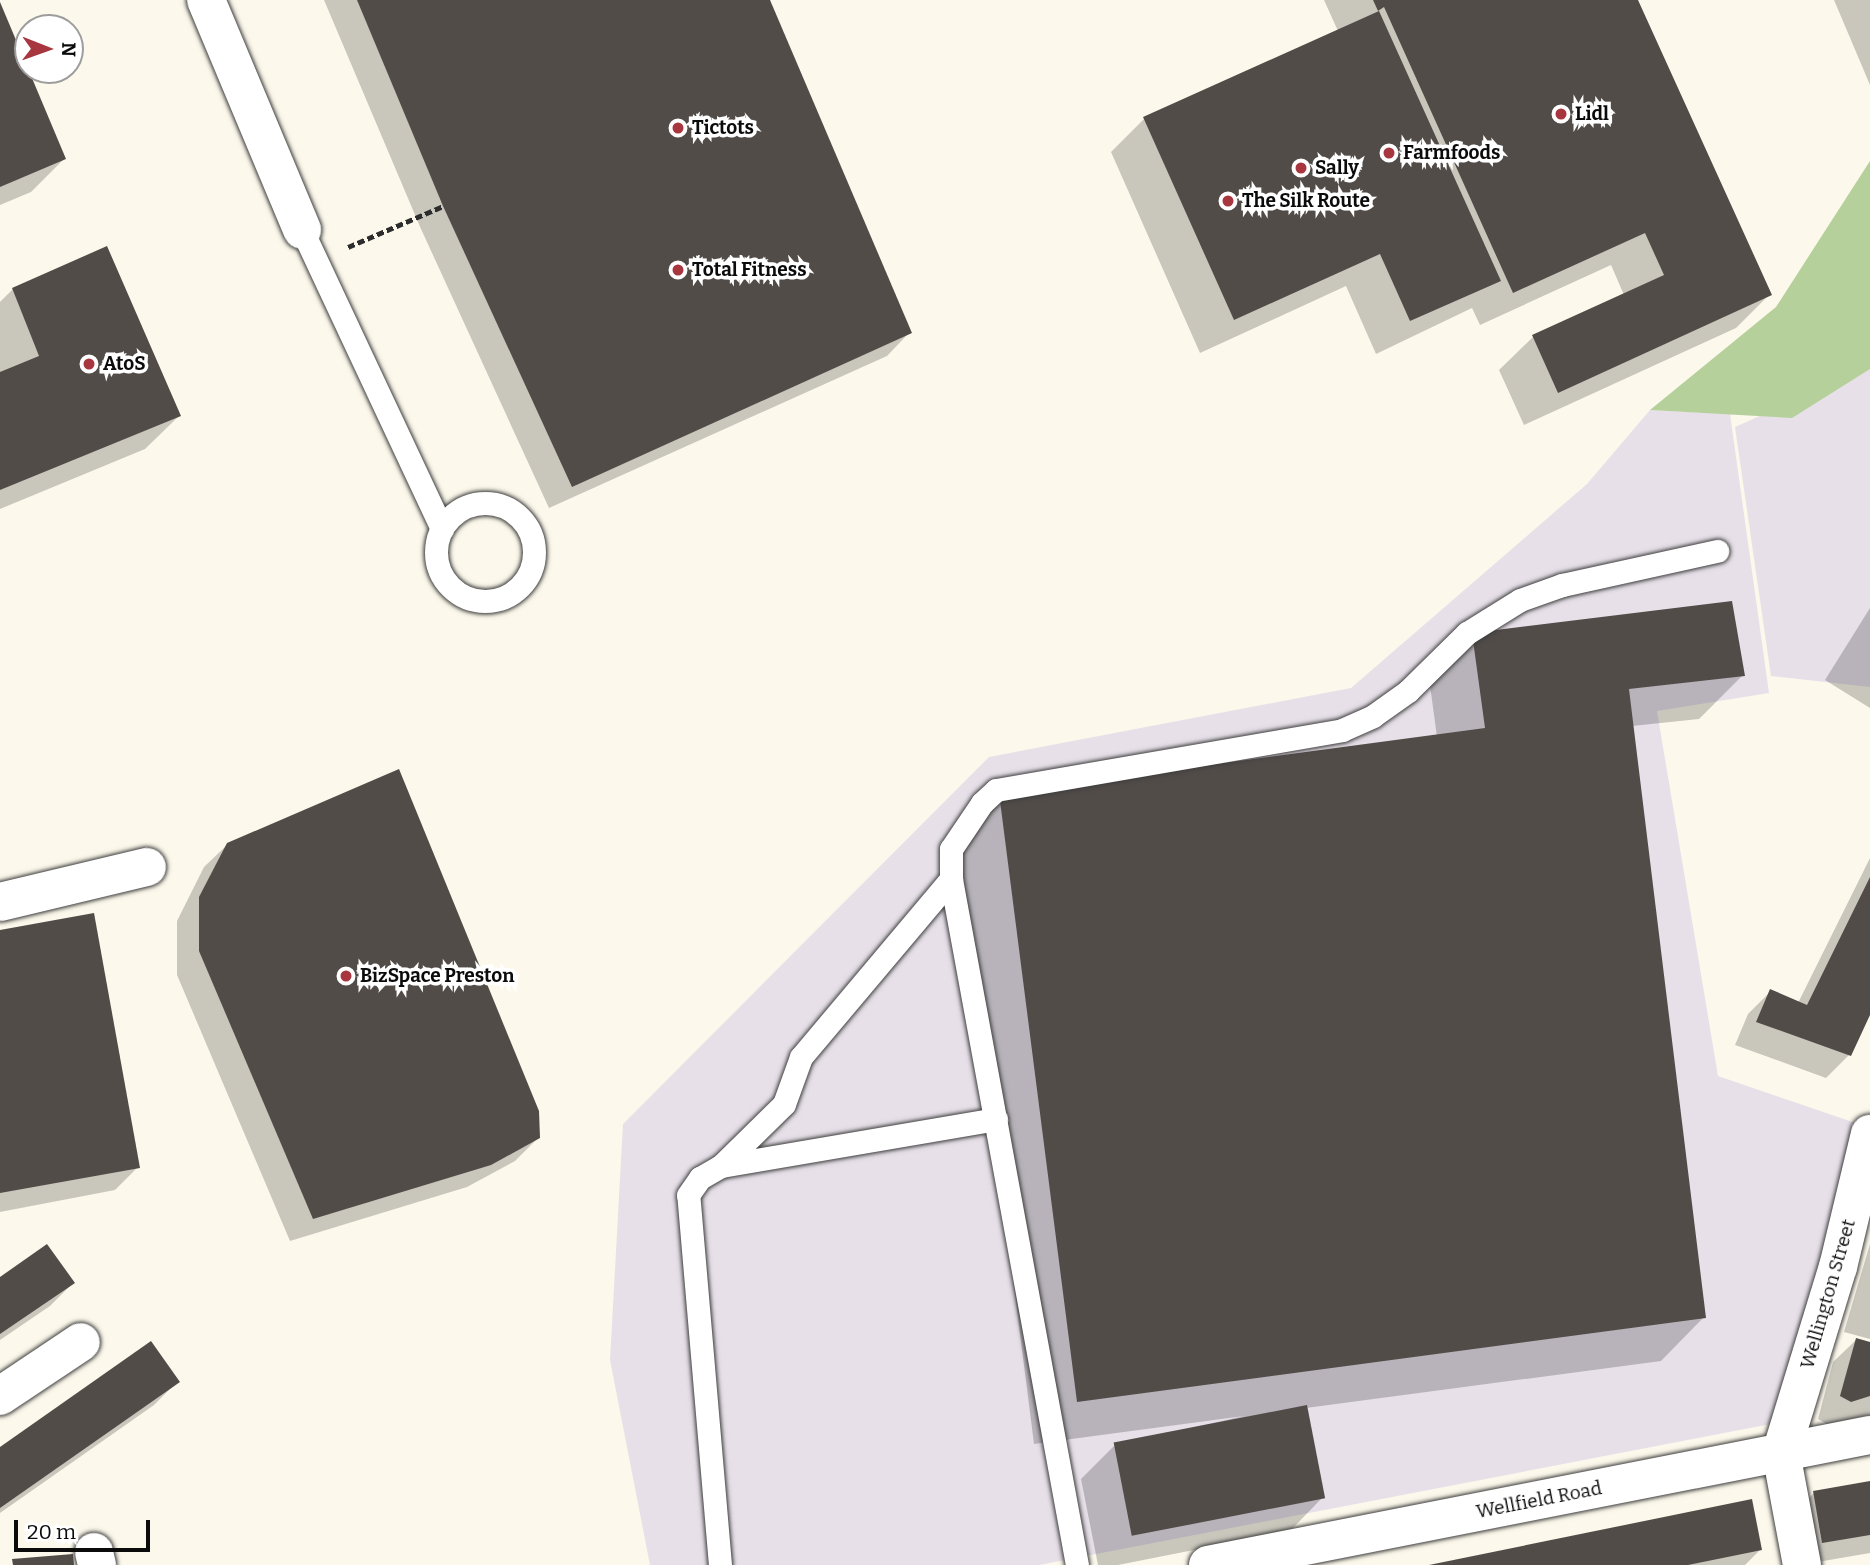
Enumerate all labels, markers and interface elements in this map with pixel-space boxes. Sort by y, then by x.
north arrow [14,14,84,84]
text: N [57,42,80,57]
place label: Lidl [1575,103,1609,125]
marker: Lidl [1553,106,1569,122]
place label: Tictots [692,117,754,139]
marker: Tictots [670,120,686,136]
place label: Farmfoods [1403,142,1500,164]
marker: Farmfoods [1381,145,1397,161]
place label: Sally [1315,157,1359,179]
marker: Sally [1293,160,1309,176]
place label: The Silk Route [1242,190,1370,212]
marker: The Silk Route [1220,193,1236,209]
place label: Total Fitness [692,259,807,281]
marker: Total Fitness [670,262,686,278]
place label: AtoS [103,353,146,375]
marker: AtoS [81,356,97,372]
place label: BizSpace Preston [360,965,514,987]
marker: BizSpace Preston [338,968,354,984]
street label: Wellington Street [1796,1217,1860,1371]
street label: Wellfield Road [1474,1477,1604,1523]
scale bar [18,1506,154,1550]
text: 20 m [27,1519,76,1545]

